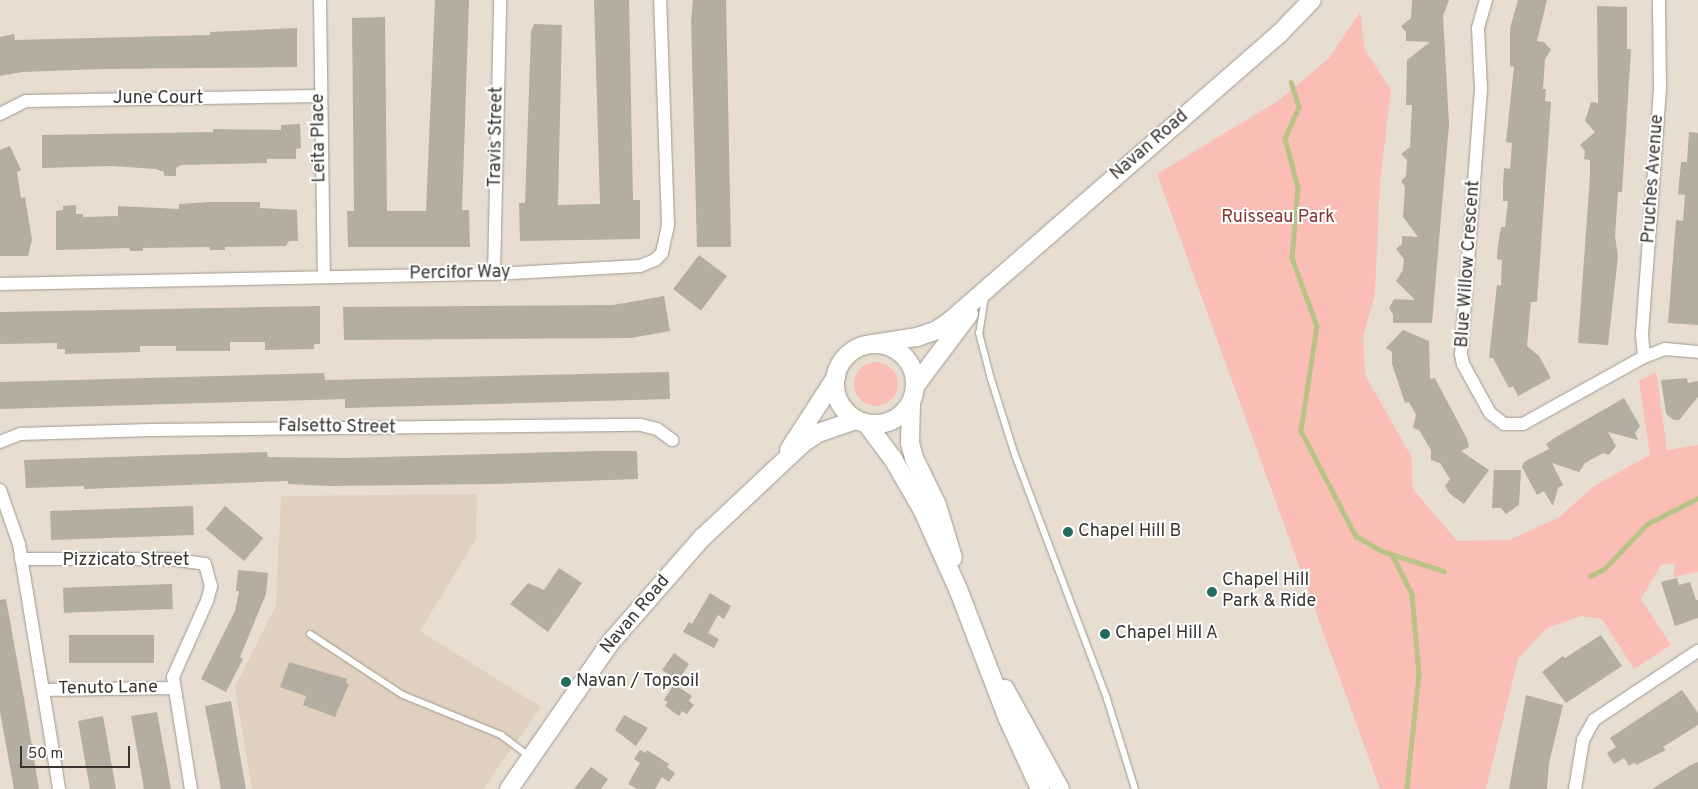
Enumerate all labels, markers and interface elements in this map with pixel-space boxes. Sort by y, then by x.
street label: Travis Street [485,86,509,188]
street label: June Court [113,88,203,110]
street label: Leita Place [308,93,332,183]
street label: Navan Road [1107,106,1193,186]
street label: Pruches Avenue [1639,113,1669,245]
street label: Blue Willow Crescent [1452,179,1486,349]
park label: Ruisseau Park [1221,207,1335,229]
street label: Percifor Way [409,262,511,286]
street label: Falsetto Street [278,416,396,440]
place label: Chapel Hill B [1078,521,1181,543]
marker: Chapel Hill B [1062,526,1074,538]
street label: Pizzicato Street [62,550,190,572]
street label: Navan Road [597,571,675,659]
place label: Chapel Hill Park & Ride [1222,571,1316,614]
marker: Chapel Hill Park & Ride [1206,586,1218,598]
place label: Chapel Hill A [1115,623,1219,645]
marker: Chapel Hill A [1099,628,1111,640]
place label: Navan / Topsoil [576,671,700,693]
marker: Navan / Topsoil [560,676,572,688]
street label: Tenuto Lane [58,677,158,701]
scale bar [22,736,132,768]
text: 50 m [28,745,63,764]

